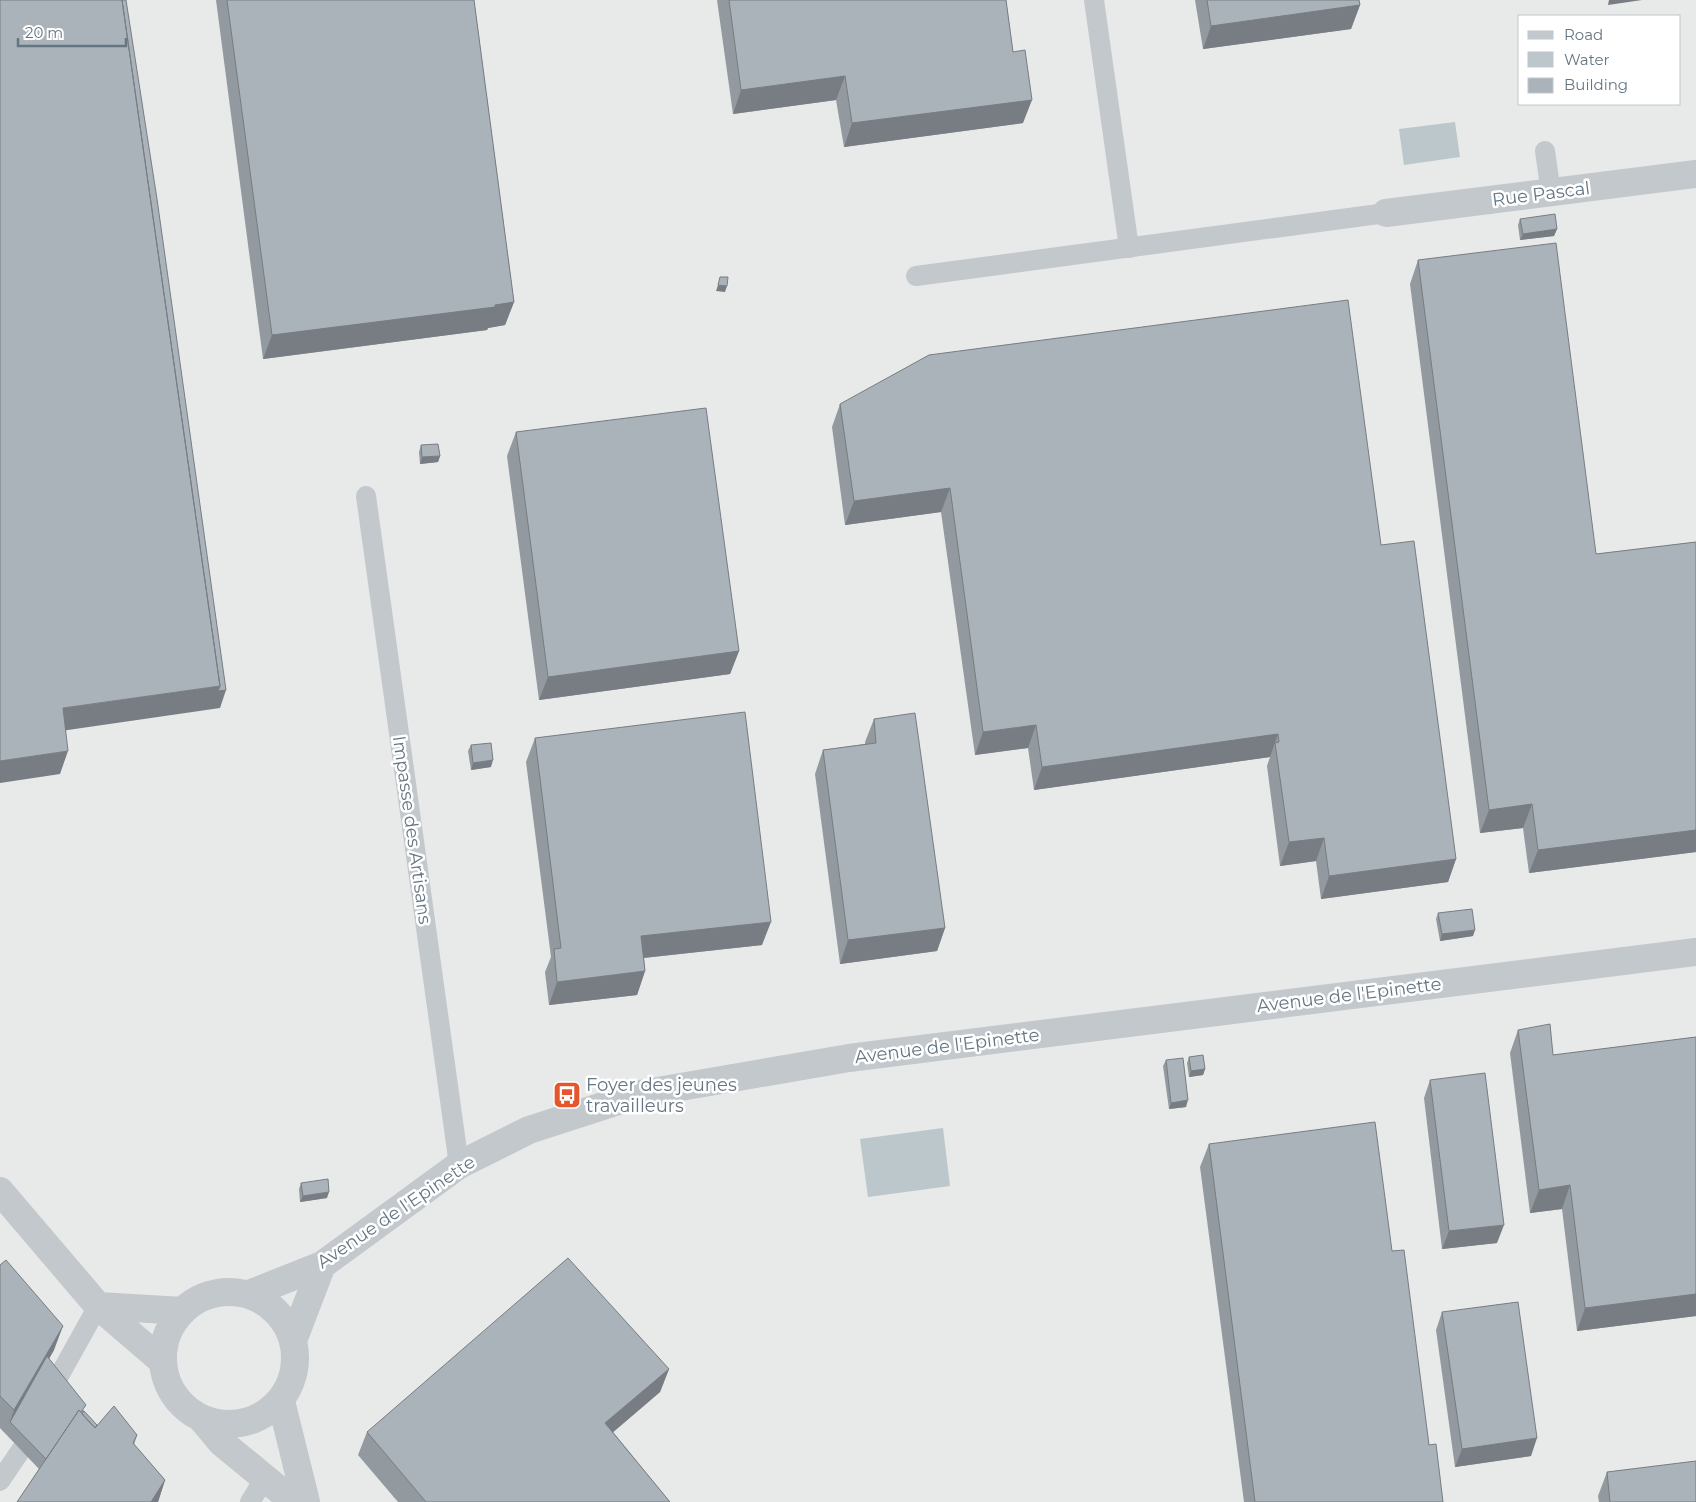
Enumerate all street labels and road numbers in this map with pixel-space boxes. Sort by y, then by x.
street label: Rue Pascal [1491,177,1591,211]
street label: Impasse des Artisans [388,734,436,926]
street label: Avenue de l'Epinette [1255,973,1443,1017]
street label: Avenue de l'Epinette [853,1024,1041,1068]
street label: Avenue de l'Epinette [313,1151,479,1273]

